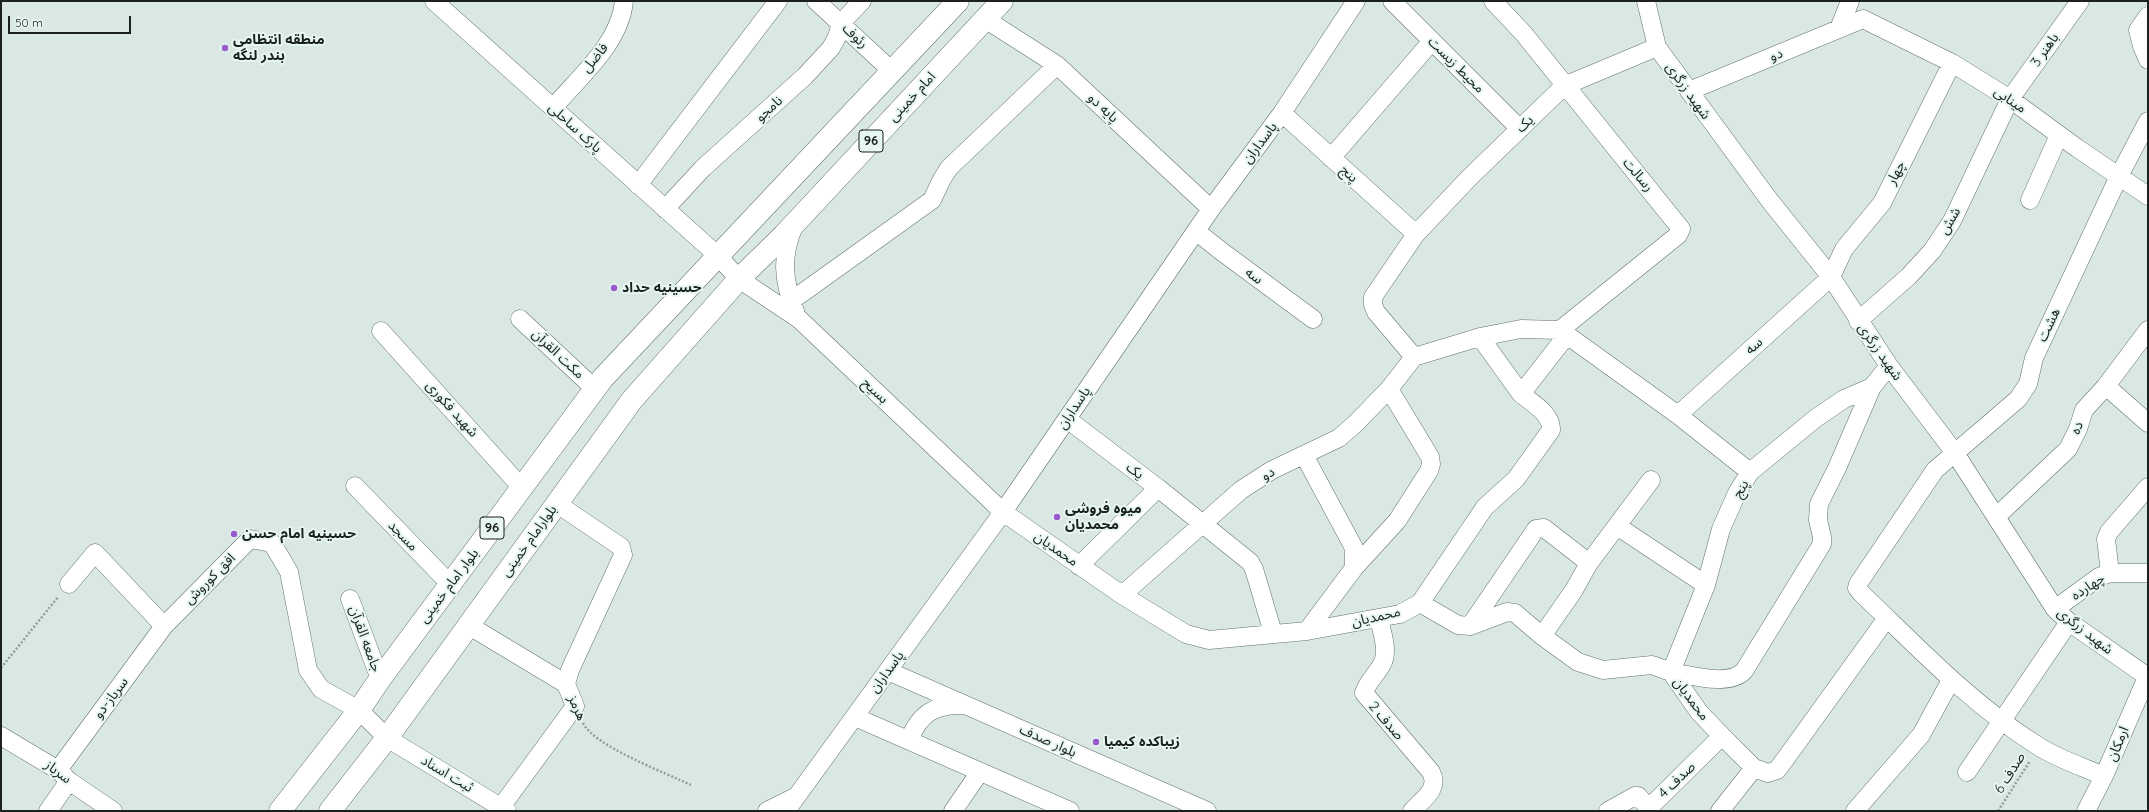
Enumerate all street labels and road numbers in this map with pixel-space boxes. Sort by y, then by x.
street label: رئوف [839,20,871,52]
street label: باهنر 3 [2027,30,2063,70]
street label: محیط زیست [1424,33,1488,97]
street label: فاضل [578,40,612,76]
street label: دو [1767,45,1785,65]
street label: شهید زرگری [1662,59,1714,123]
street label: امام خمینی [885,69,939,125]
street label: مینابی [1991,83,2029,117]
street label: پایه دو [1084,90,1122,126]
street label: نامجو [752,92,786,126]
street label: پارک ساحلی [545,99,605,157]
street label: یک [1513,112,1537,136]
street label: پاسداران [1239,119,1281,167]
road number: 96 [859,130,883,152]
street label: رسالت [1619,155,1657,195]
street label: چهار [1883,158,1909,188]
street label: پنج [1337,162,1361,186]
street label: شش [1936,204,1964,238]
street label: سه [1242,264,1266,288]
street label: هشت [2034,305,2064,345]
street label: شهید زرگری [1854,320,1906,384]
street label: مکت القرآن [528,326,588,382]
street label: سه [1742,334,1766,358]
street label: بسیح [858,375,892,407]
street label: شهید فکوری [422,377,482,441]
street label: پاسداران [1054,384,1094,432]
street label: ده [2067,419,2087,437]
street label: یک [1123,459,1147,483]
street label: دو [1258,463,1278,485]
street label: پنج [1729,477,1753,501]
street label: بلوارامام خمینی [497,502,561,580]
street label: مسجد [385,517,421,555]
road number: 96 [480,517,504,539]
street label: محمدیان [1031,528,1081,570]
street label: بلوار امام خمینی [416,545,482,627]
street label: افق کوروش [181,550,239,608]
street label: چهارده [2068,570,2108,604]
street label: جامعه القرآن [345,603,385,675]
street label: محمدیان [1350,603,1402,631]
street label: شهید زرگری [2054,604,2116,658]
street label: پاسداران [866,648,908,696]
street label: سرباز-دو [90,674,132,722]
street label: محمدیان [1669,674,1713,724]
street label: هرمز [564,693,590,723]
street label: صدف 2 [1365,698,1407,744]
street label: بلوار صدف [1017,721,1079,761]
street label: ارمکان [2103,724,2133,764]
street label: صدف 6 [1991,749,2029,797]
street label: ثبت اسناد [418,752,476,796]
street label: سرباز [41,757,75,787]
street label: صدف 4 [1655,758,1699,802]

